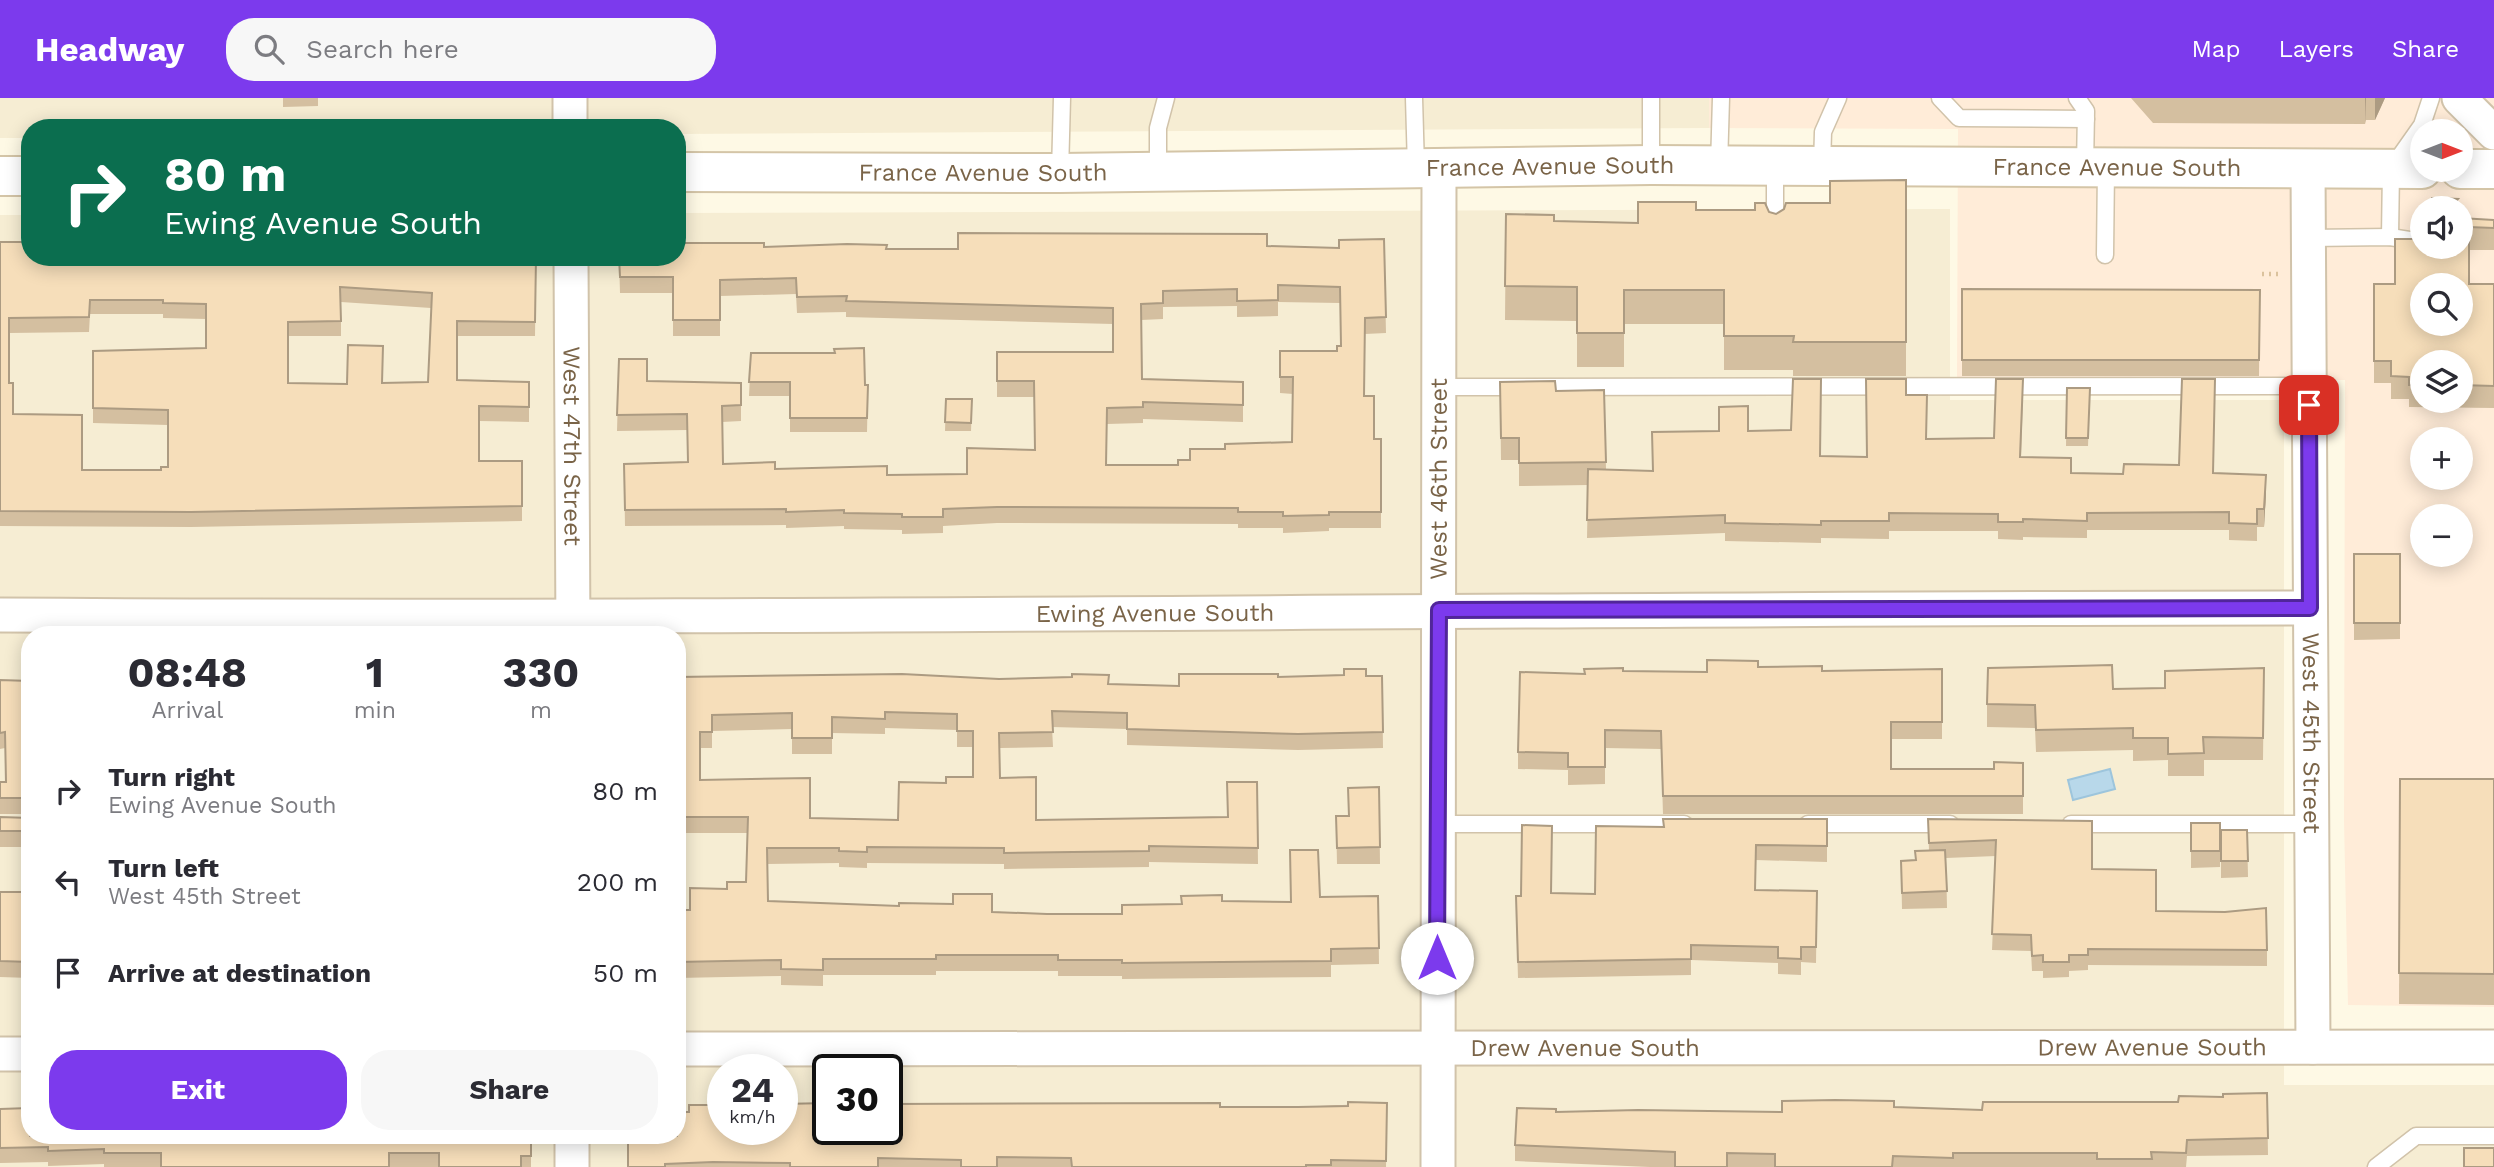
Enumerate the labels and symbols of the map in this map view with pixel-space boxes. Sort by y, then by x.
north arrow [2410,119,2473,182]
street label: France Avenue South [1425,151,1674,182]
street label: France Avenue South [1992,153,2241,182]
street label: France Avenue South [859,158,1108,187]
street label: West 47th Street [557,346,587,546]
pin [2279,375,2339,435]
street label: West 46th Street [1425,378,1453,580]
street label: Ewing Avenue South [1036,599,1274,628]
street label: West 45th Street [2297,632,2326,834]
position arrow [1400,921,1474,995]
street label: Drew Avenue South [2037,1033,2267,1062]
street label: Drew Avenue South [1470,1034,1700,1062]
speed limit sign: 30 [812,1054,903,1145]

